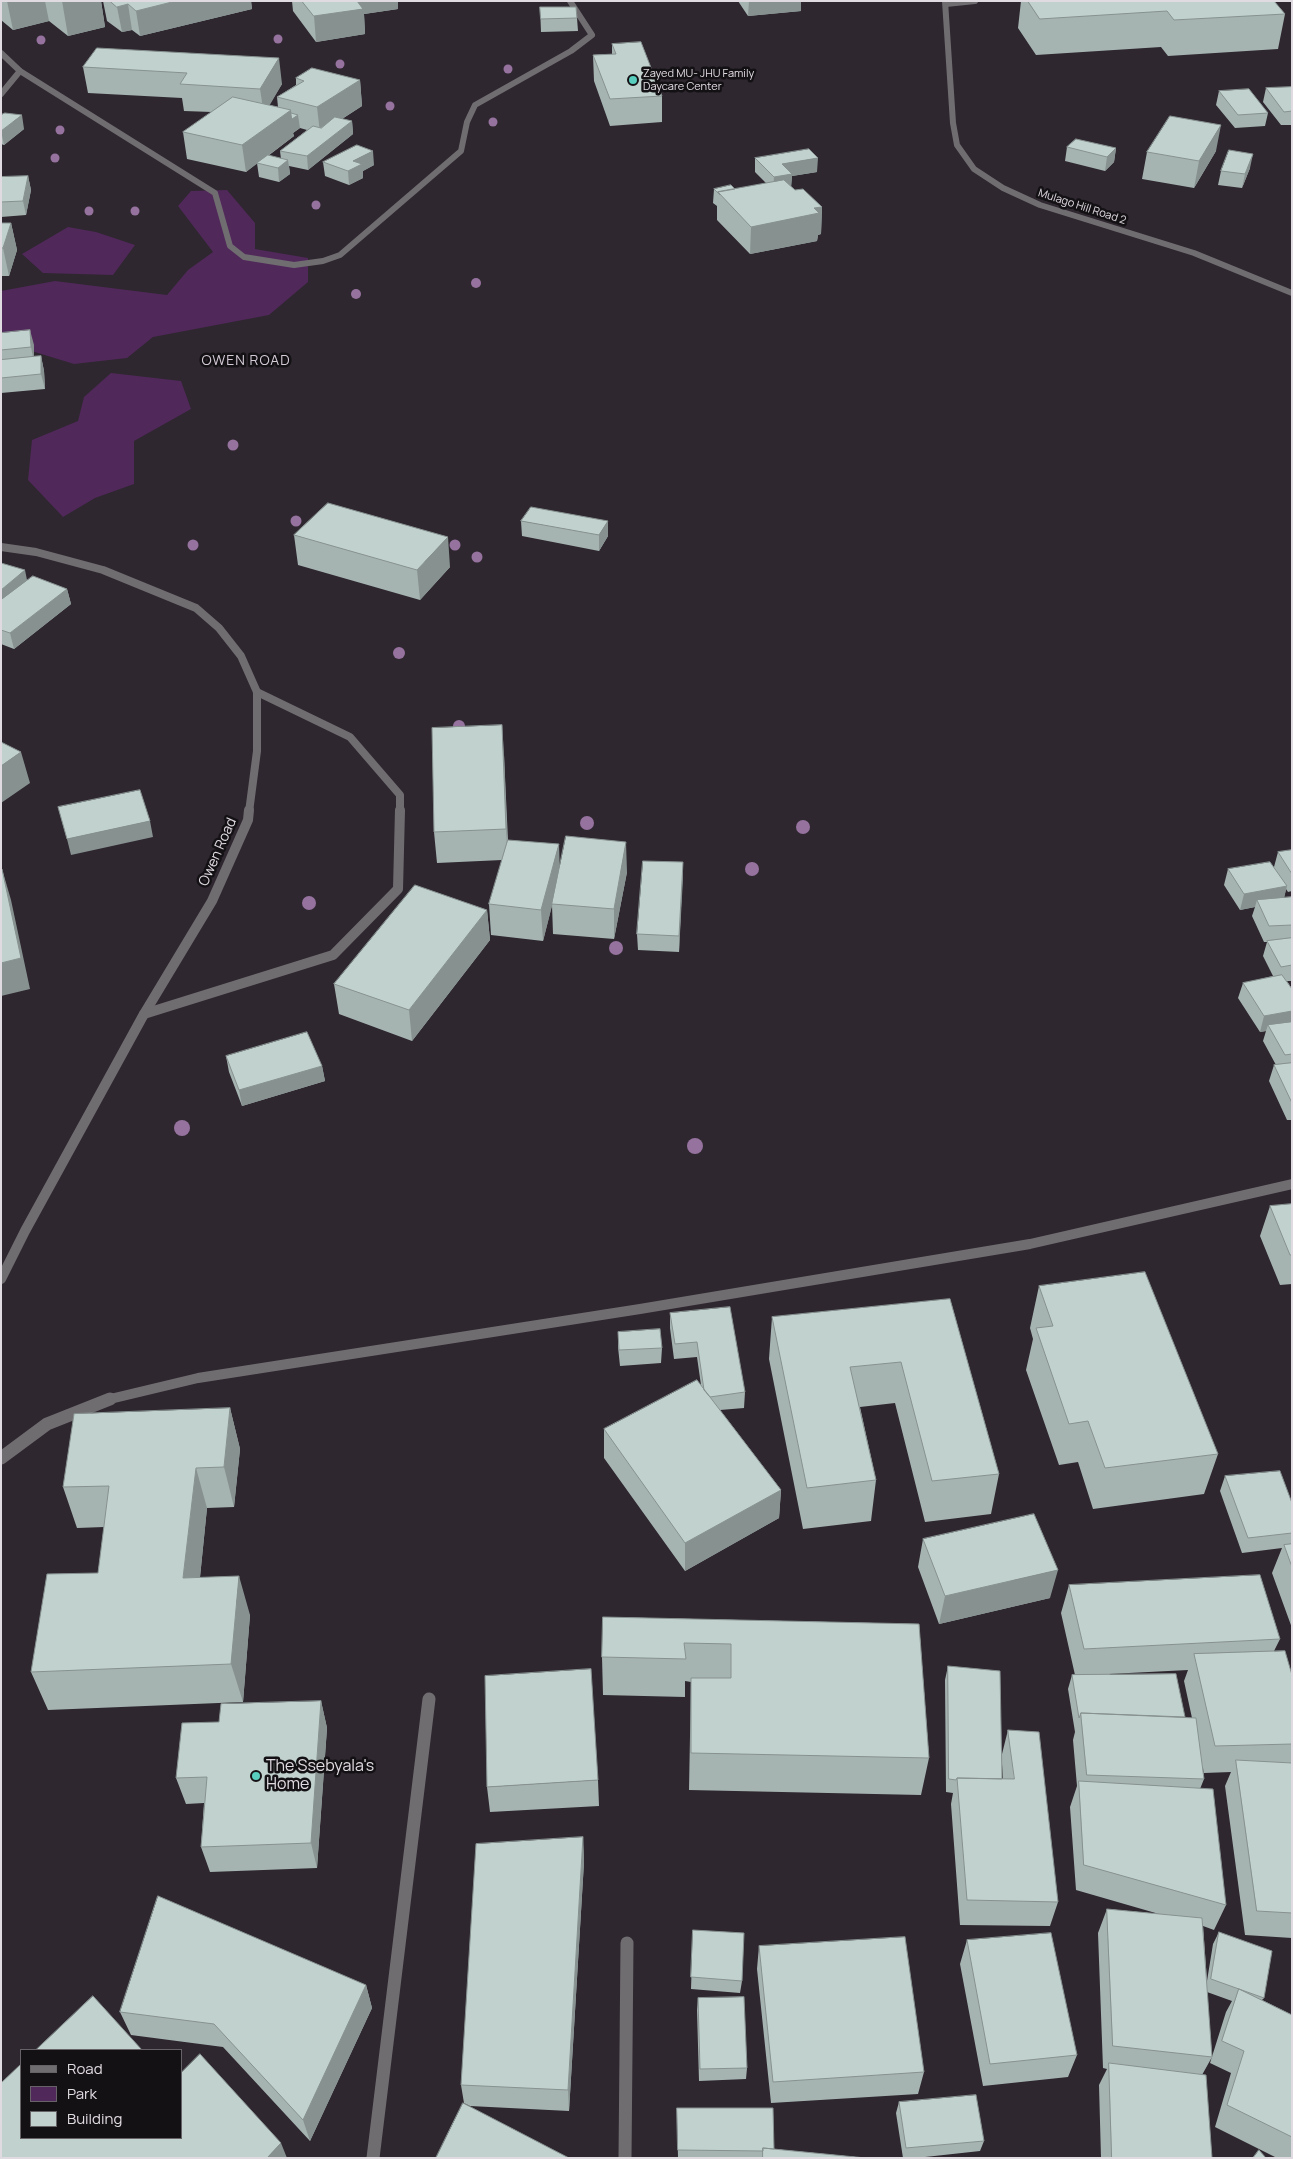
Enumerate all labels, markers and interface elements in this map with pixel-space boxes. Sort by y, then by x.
place label: Zayed MU- JHU Family Daycare Center [643,67,754,93]
marker: Zayed MU- JHU Family Daycare Center [627,74,639,86]
street label: Mulago Hill Road 2 [1036,187,1128,227]
district label: OWEN ROAD [200,353,292,369]
street label: Owen Road [196,815,240,889]
place label: The Ssebyala's Home [266,1757,374,1795]
marker: The Ssebyala's Home [250,1770,262,1782]
legend [20,2049,182,2139]
text: Road [67,2058,103,2079]
text: Park [67,2083,97,2104]
text: Building [67,2108,122,2129]

